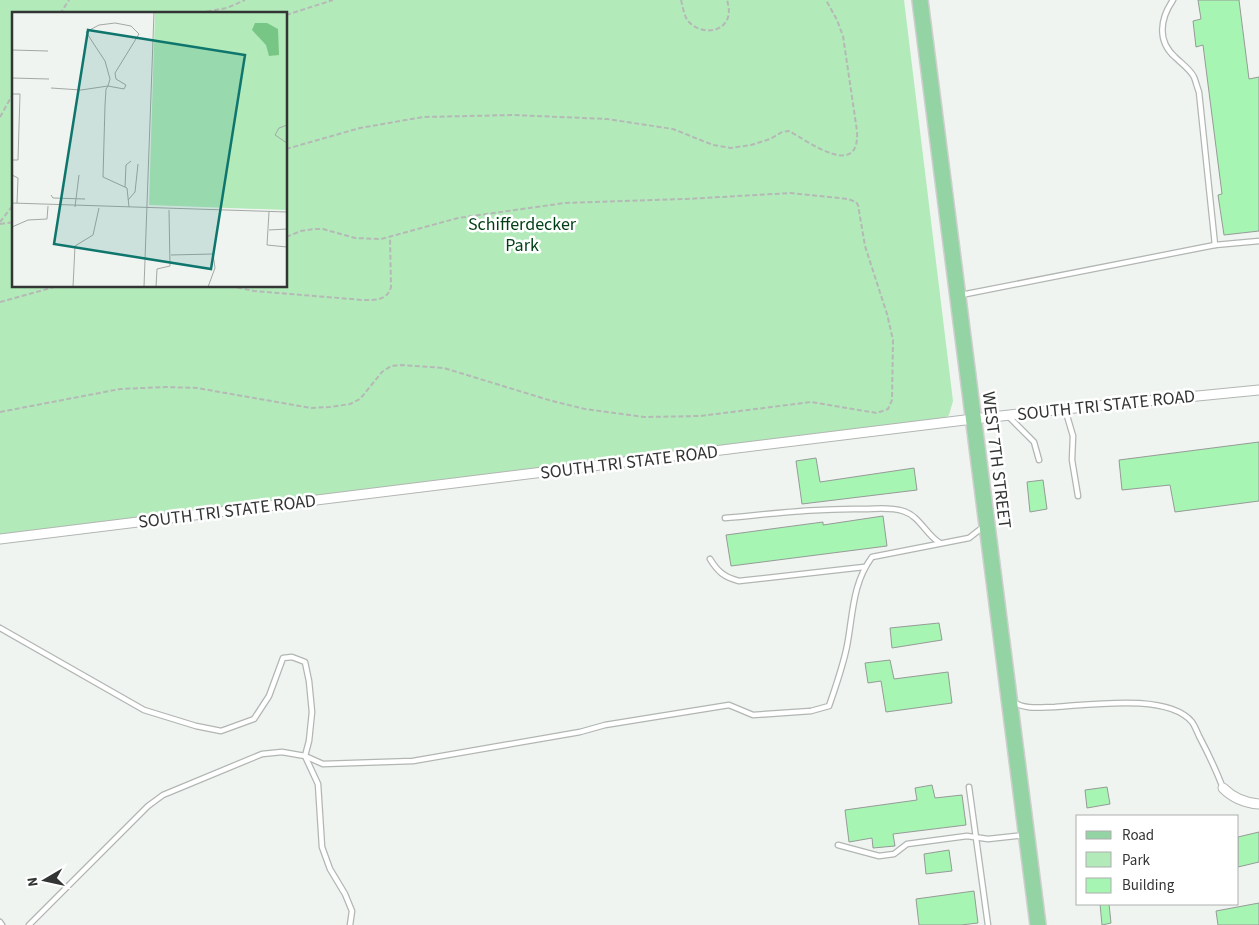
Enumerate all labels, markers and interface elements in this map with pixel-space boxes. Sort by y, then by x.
inset map [12,12,288,288]
park label: Schifferdecker Park [468,212,577,258]
street label: SOUTH TRI STATE ROAD [1016,384,1196,427]
street label: WEST 7TH STREET [976,390,1017,530]
street label: SOUTH TRI STATE ROAD [539,439,719,486]
street label: SOUTH TRI STATE ROAD [137,488,317,535]
legend [1076,815,1239,905]
text: Road [1122,825,1154,846]
text: Park [1122,850,1151,871]
north arrow [20,855,70,905]
text: Building [1122,875,1175,896]
text: N [23,876,44,888]

